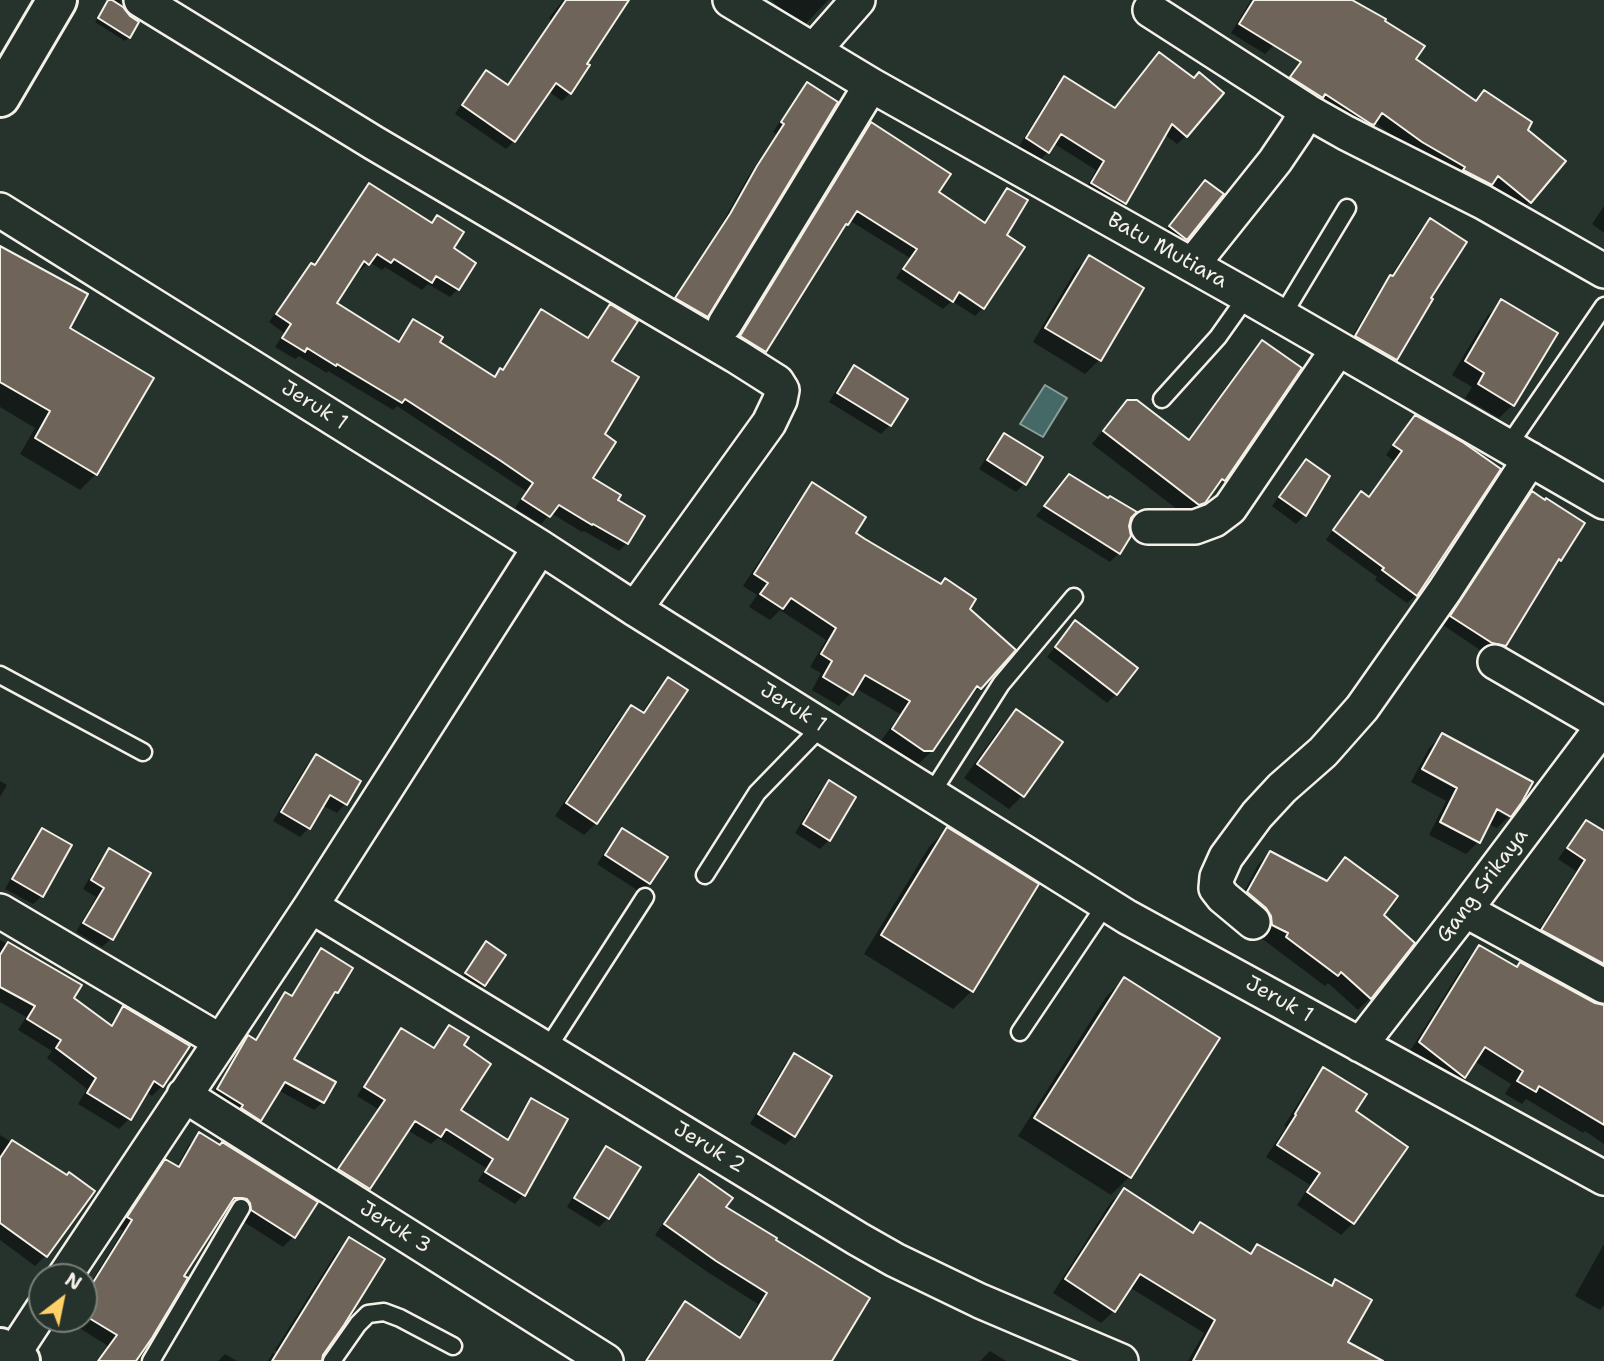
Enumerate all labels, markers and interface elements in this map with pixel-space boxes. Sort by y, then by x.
street label: Batu Mutiara [1102,208,1232,294]
street label: Jeruk 1 [276,376,352,436]
street label: Jeruk 1 [755,678,831,738]
street label: Gang Srikaya [1432,824,1534,948]
street label: Jeruk 1 [1241,971,1317,1029]
street label: Jeruk 2 [669,1117,749,1179]
street label: Jeruk 3 [355,1196,435,1260]
north arrow [28,1263,98,1333]
text: N [60,1267,86,1296]

